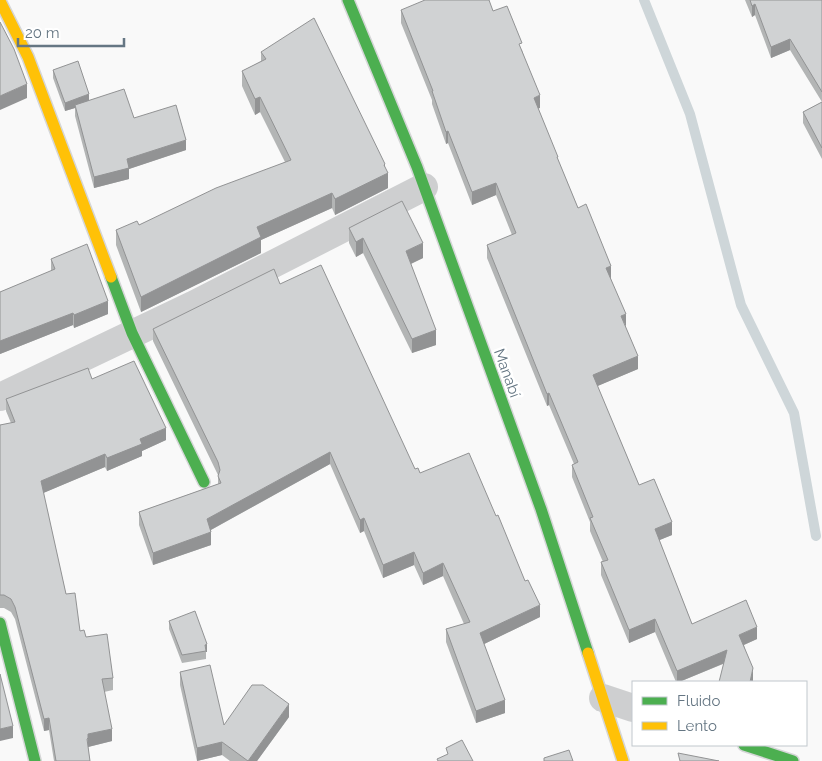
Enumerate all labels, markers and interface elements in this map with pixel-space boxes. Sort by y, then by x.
scale bar [18,15,124,47]
text: 20 m [25,24,60,42]
street label: Manabí [490,346,524,401]
legend [632,681,807,746]
text: Fluido [677,692,720,710]
text: Lento [677,717,717,735]

